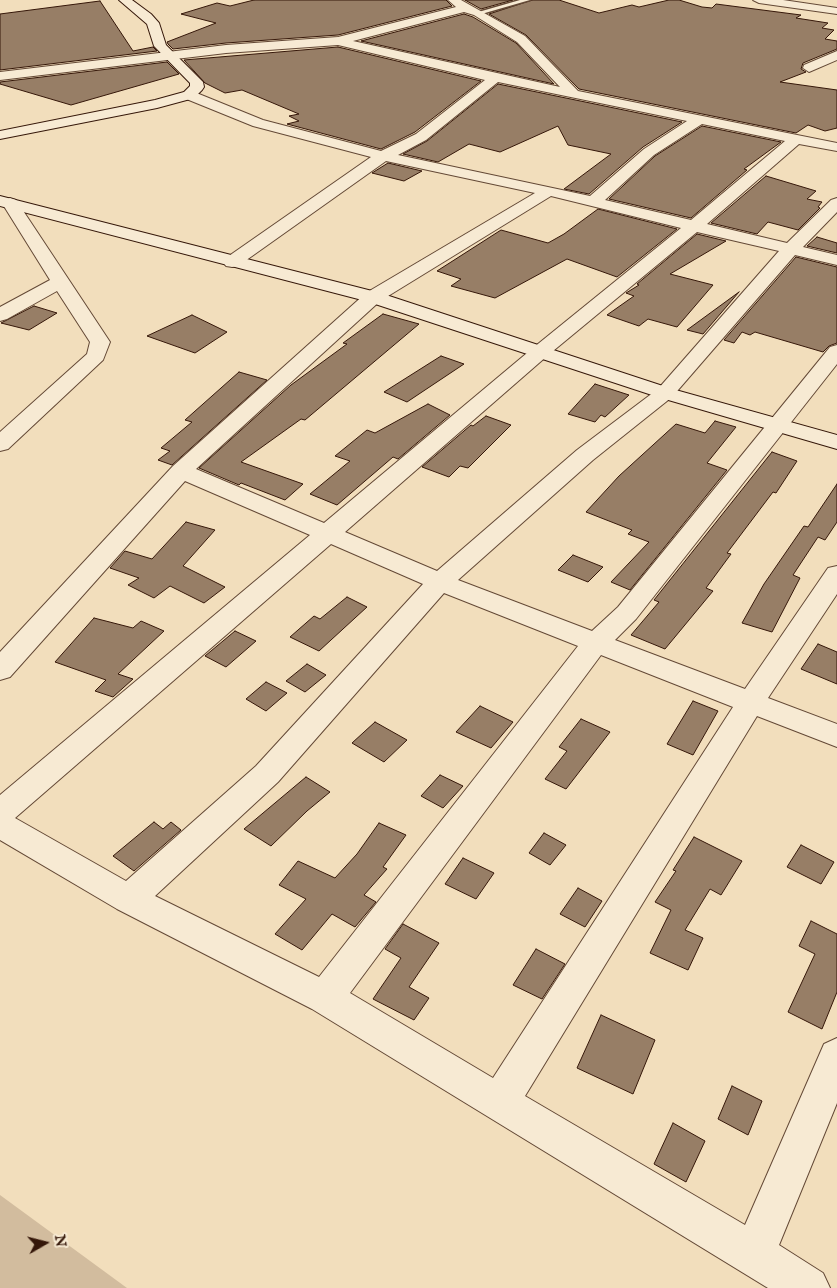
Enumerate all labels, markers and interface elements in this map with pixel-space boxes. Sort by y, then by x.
north arrow [20,1218,70,1268]
text: N [50,1234,70,1248]

